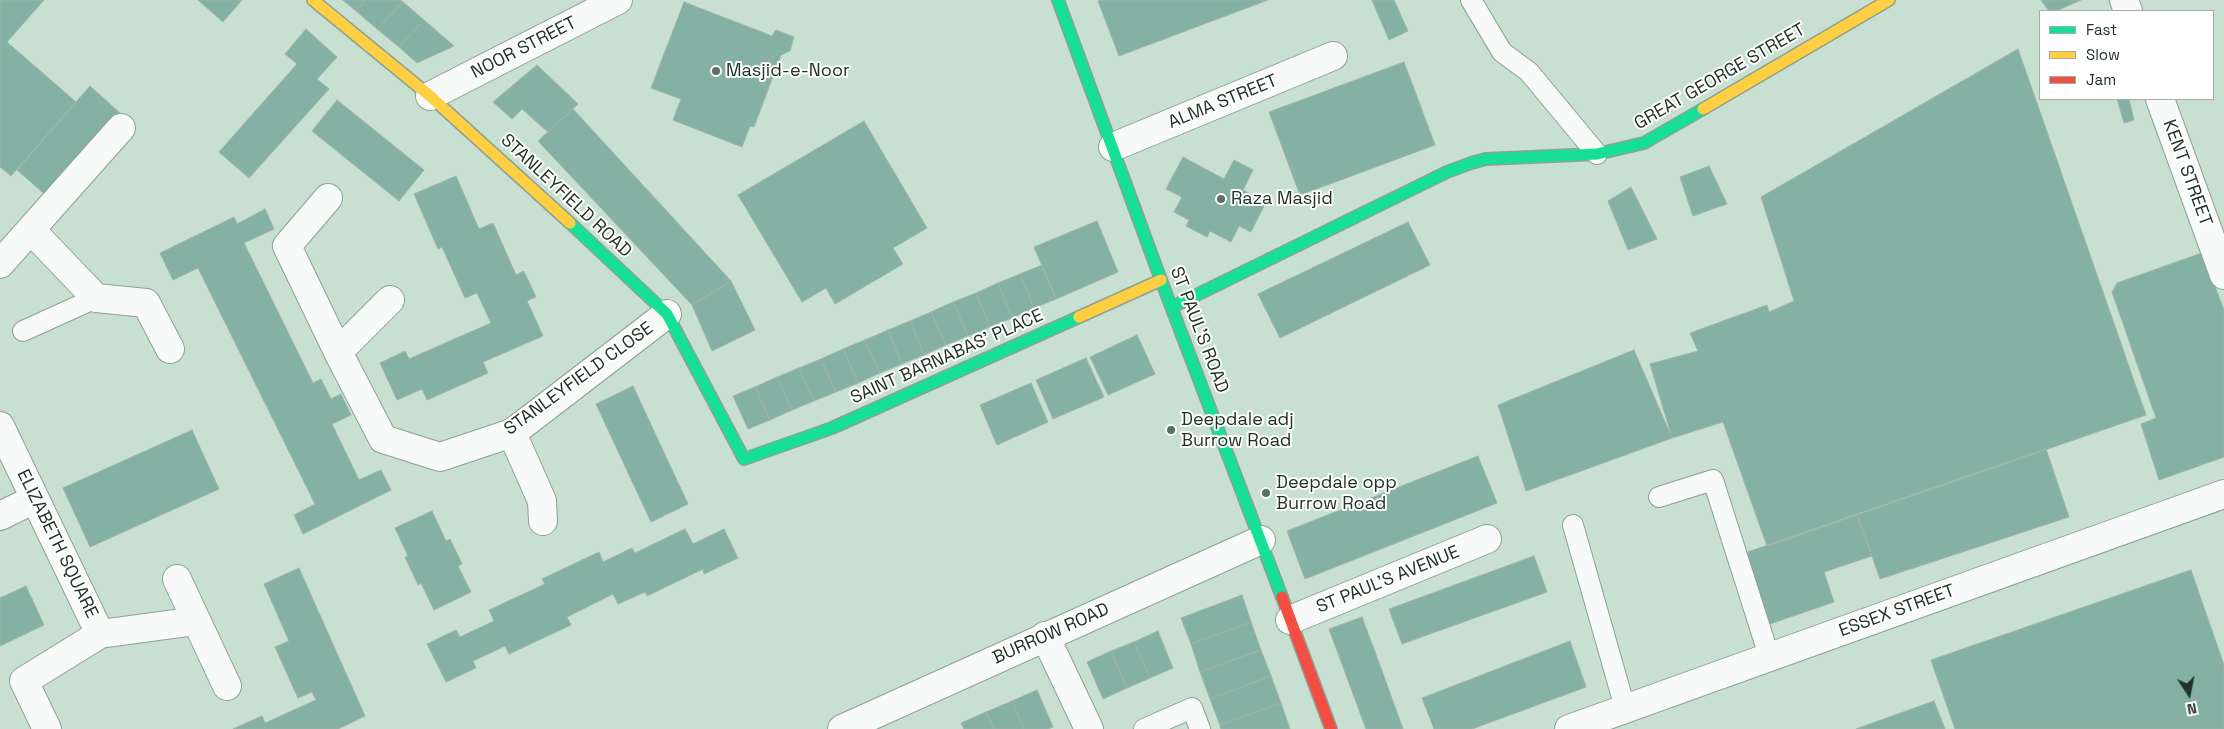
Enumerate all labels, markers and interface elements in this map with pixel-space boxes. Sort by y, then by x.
legend [2039,10,2214,100]
street label: NOOR STREET [468,12,580,84]
street label: GREAT GEORGE STREET [1631,19,1809,135]
text: Fast [2086,20,2117,39]
text: Slow [2086,45,2120,64]
place label: Masjid-e-Noor [726,60,850,82]
marker: Masjid-e-Noor [710,65,722,77]
street label: ALMA STREET [1165,70,1281,134]
text: Jam [2086,70,2116,89]
street label: KENT STREET [2158,117,2216,229]
street label: STANLEYFIELD ROAD [496,130,636,262]
place label: Raza Masjid [1231,188,1333,210]
marker: Raza Masjid [1215,193,1227,205]
street label: ST PAUL'S ROAD [1165,264,1233,396]
street label: SAINT BARNABAS' PLACE [847,305,1047,409]
street label: STANLEYFIELD CLOSE [500,318,658,440]
place label: Deepdale adj Burrow Road [1181,409,1294,452]
marker: Deepdale adj Burrow Road [1165,424,1177,436]
street label: ELIZABETH SQUARE [12,466,102,622]
place label: Deepdale opp Burrow Road [1276,472,1397,514]
marker: Deepdale opp Burrow Road [1260,487,1272,499]
street label: ST PAUL'S AVENUE [1313,541,1463,619]
street label: ESSEX STREET [1836,580,1958,642]
street label: BURROW ROAD [989,599,1113,669]
north arrow [2164,669,2214,719]
text: N [2186,699,2198,718]

